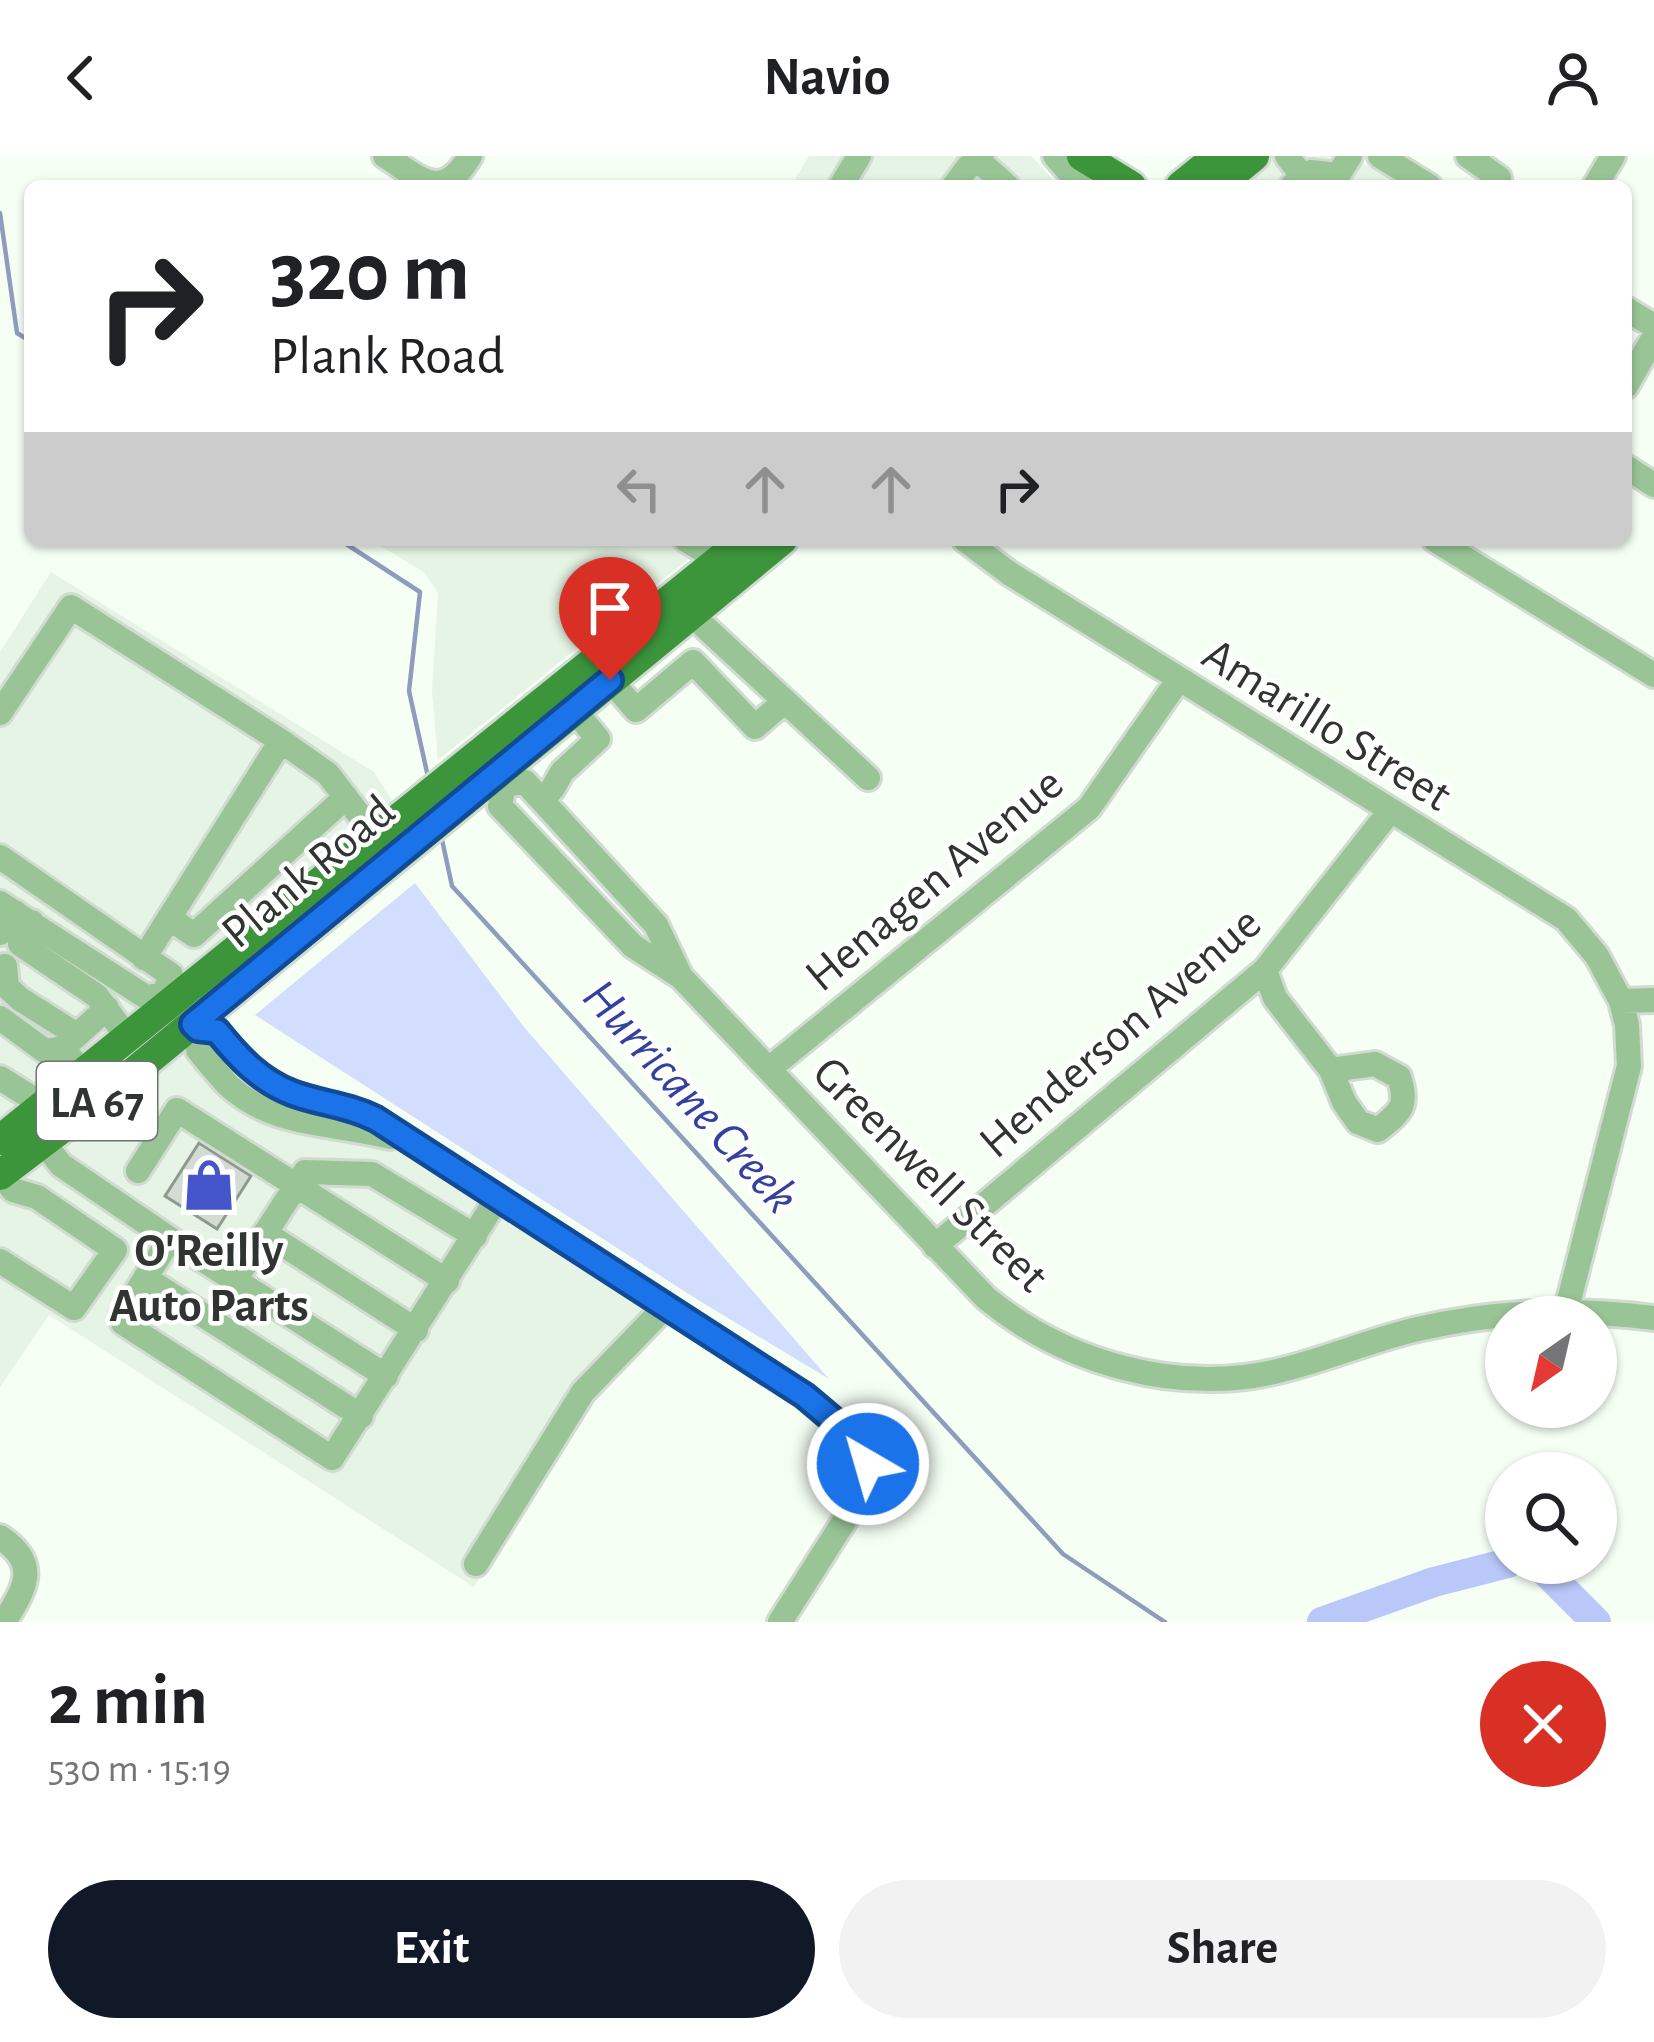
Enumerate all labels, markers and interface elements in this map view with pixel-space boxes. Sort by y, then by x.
icon: back [48,45,114,111]
icon: person [1540,45,1606,111]
text: Navio [763,51,891,105]
icon: right [72,228,228,384]
text: 320 m [270,232,470,316]
text: Plank Road [270,330,505,384]
icon: left [606,456,672,522]
icon: ahead [732,456,798,522]
icon: ahead [858,456,924,522]
icon: right [984,456,1050,522]
pin [559,557,661,680]
icon: arrive [577,575,643,641]
street label: Amarillo Street [1194,630,1459,821]
street label: Henagen Avenue [797,759,1073,1001]
street label: Plank Road [214,787,404,958]
street label: Henderson Avenue [971,899,1271,1168]
water label: Hurricane Creek [573,970,808,1223]
street label: Greenwell Street [803,1049,1056,1302]
road number: LA 67 [37,1062,157,1140]
shop icon: O'Reilly Auto Parts [180,1156,238,1214]
place label: O'Reilly Auto Parts [109,1228,309,1331]
north arrow [1485,1296,1617,1428]
map controls [1485,1296,1617,1584]
position arrow [805,1401,931,1527]
button: search [1485,1452,1617,1584]
button: close [1480,1661,1606,1787]
text: 2 min [48,1665,208,1737]
text: 530 m · 15:19 [48,1750,231,1789]
button: Exit [48,1880,815,2018]
button: Share [839,1880,1606,2018]

